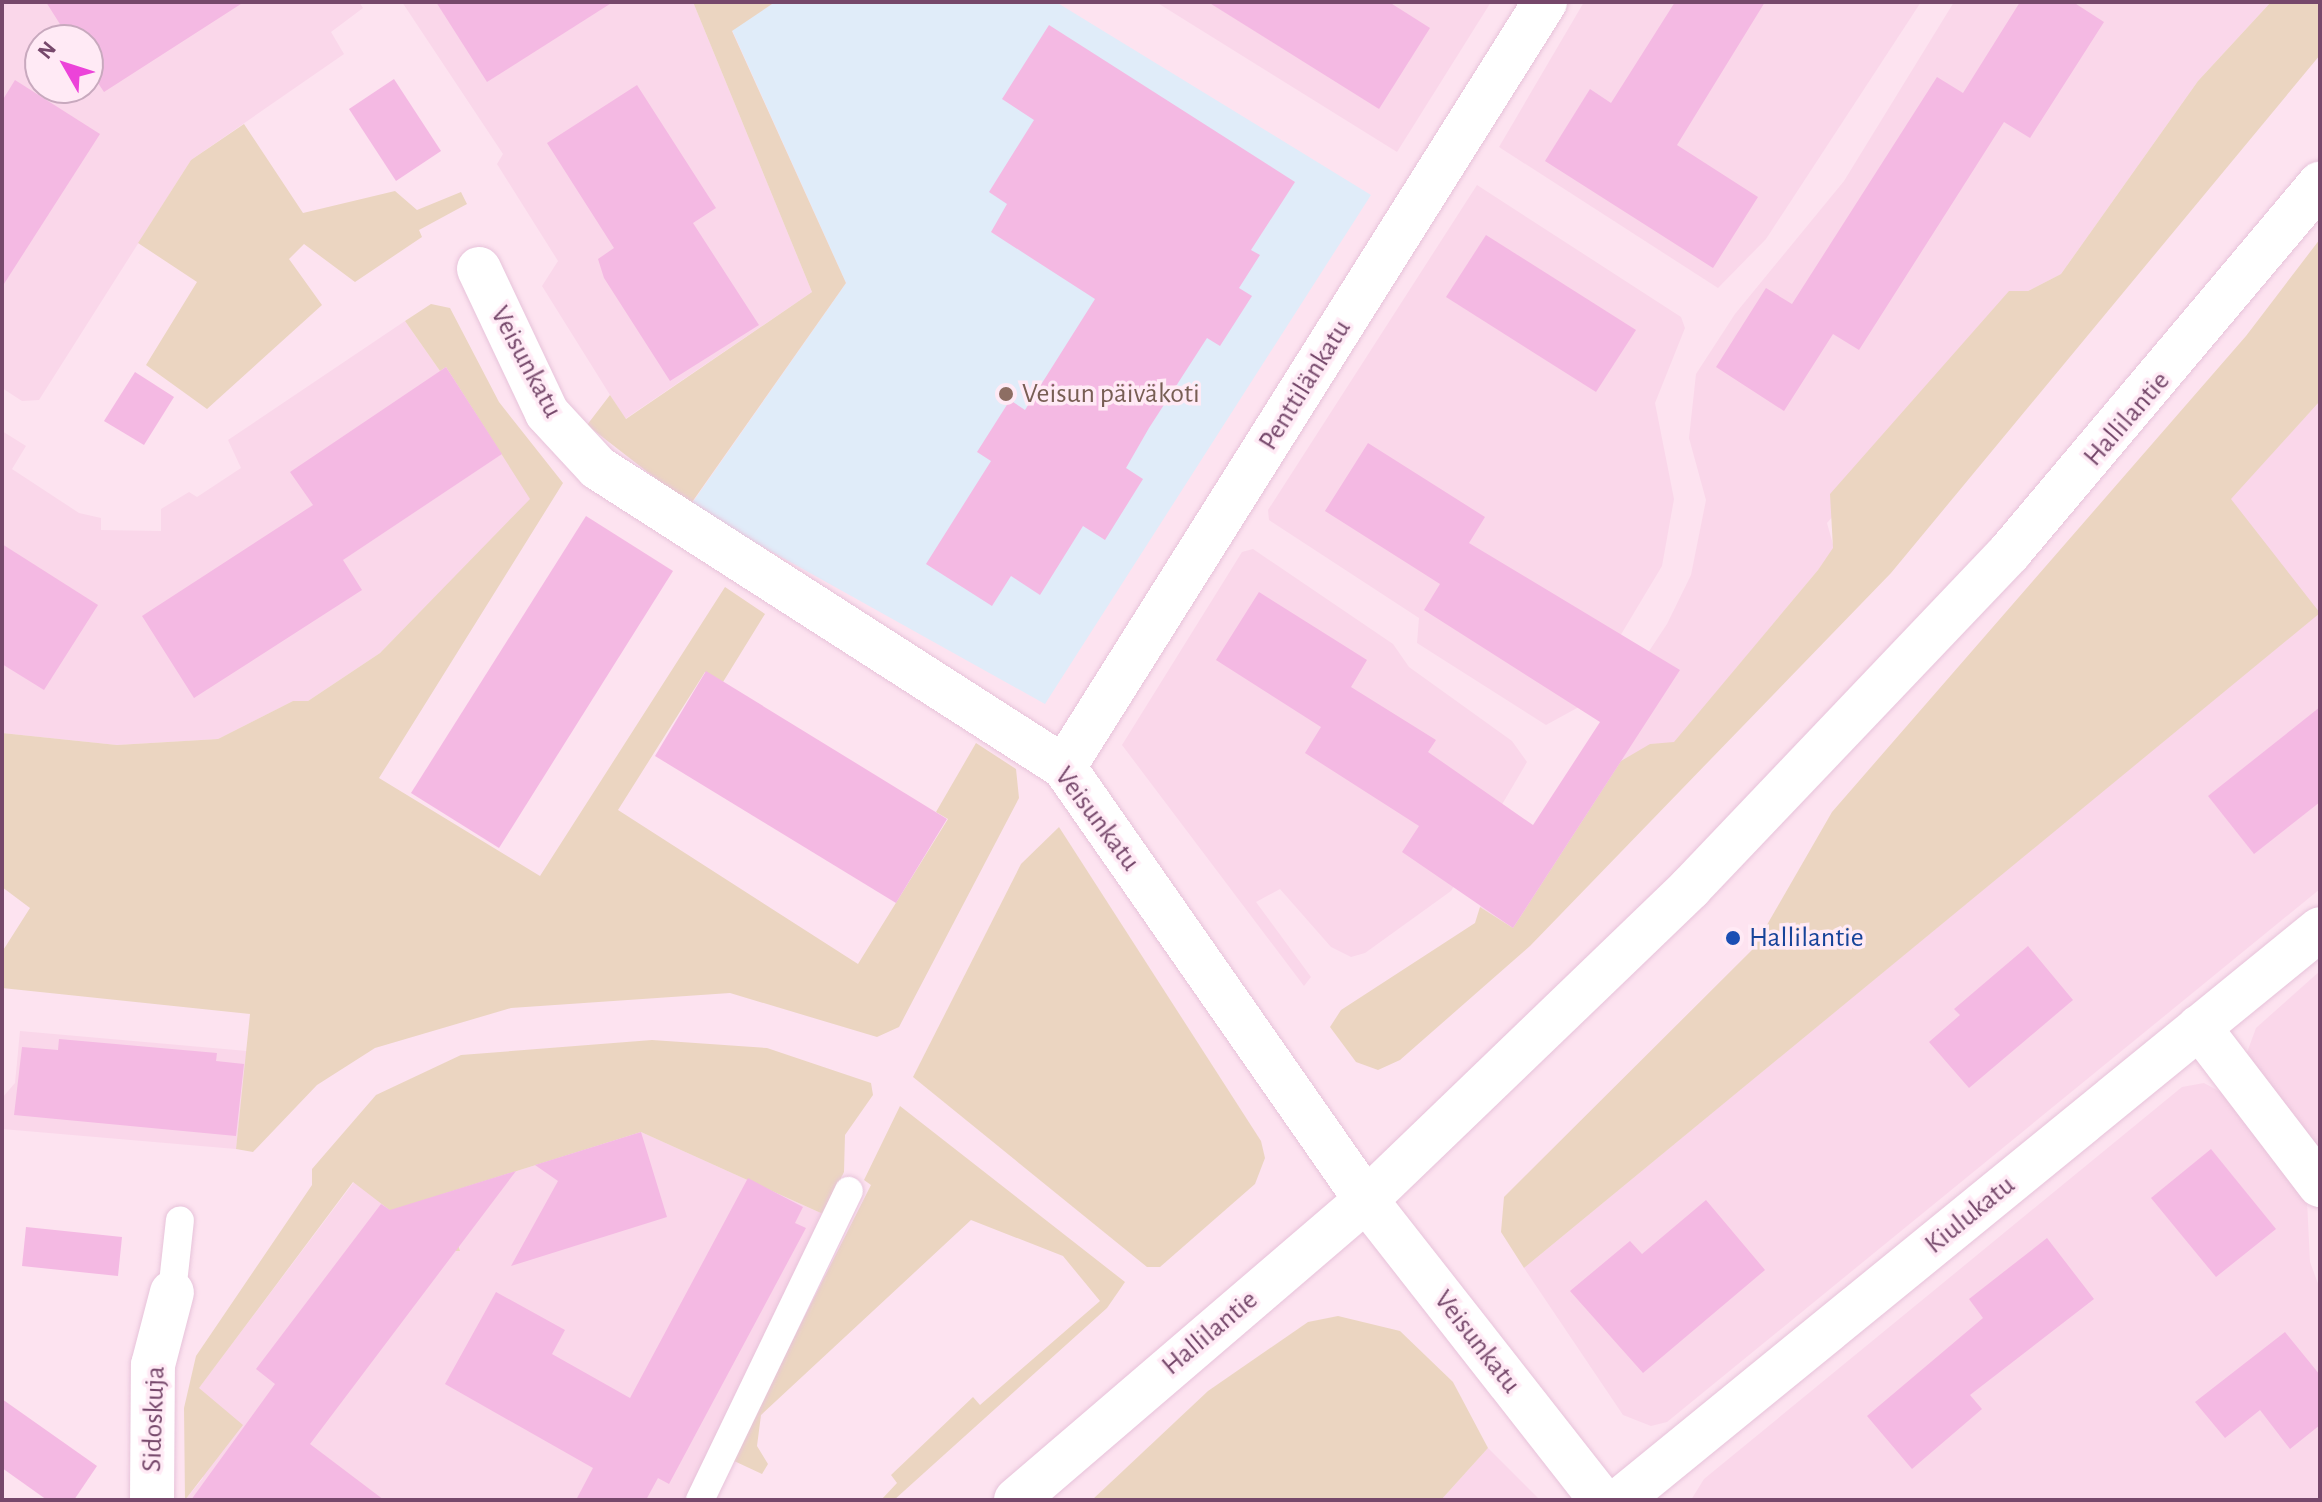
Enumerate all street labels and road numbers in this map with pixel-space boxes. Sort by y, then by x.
street label: Veisunkatu [483,301,569,423]
street label: Penttilänkatu [1252,313,1358,457]
street label: Hallilantie [2077,365,2177,473]
street label: Veisunkatu [1047,760,1147,878]
street label: Kiulukatu [1918,1169,2022,1261]
street label: Hallilantie [1155,1283,1265,1383]
street label: Veisunkatu [1426,1284,1528,1400]
street label: Sidoskuja [135,1365,173,1473]

